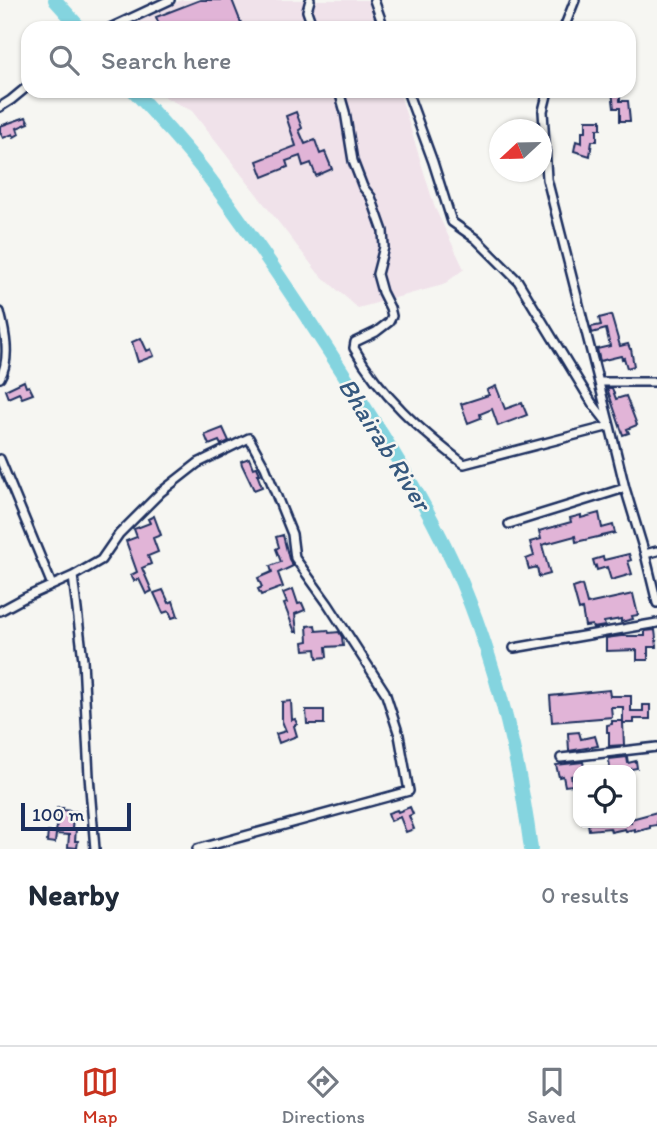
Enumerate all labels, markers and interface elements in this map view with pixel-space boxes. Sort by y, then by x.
search box [21,21,636,98]
icon: search [45,41,83,79]
text: Search here [101,44,231,76]
north arrow [489,119,552,182]
water label: Bhairab River [332,372,440,519]
map controls [573,765,636,828]
button: locate [573,765,636,828]
scale bar [21,800,131,832]
text: 100 m [32,803,84,826]
text: Nearby [28,876,119,913]
text: 0 results [541,881,629,909]
tab: Map [81,1063,119,1128]
tab: Directions [281,1063,365,1128]
tab: Saved [527,1063,576,1128]

